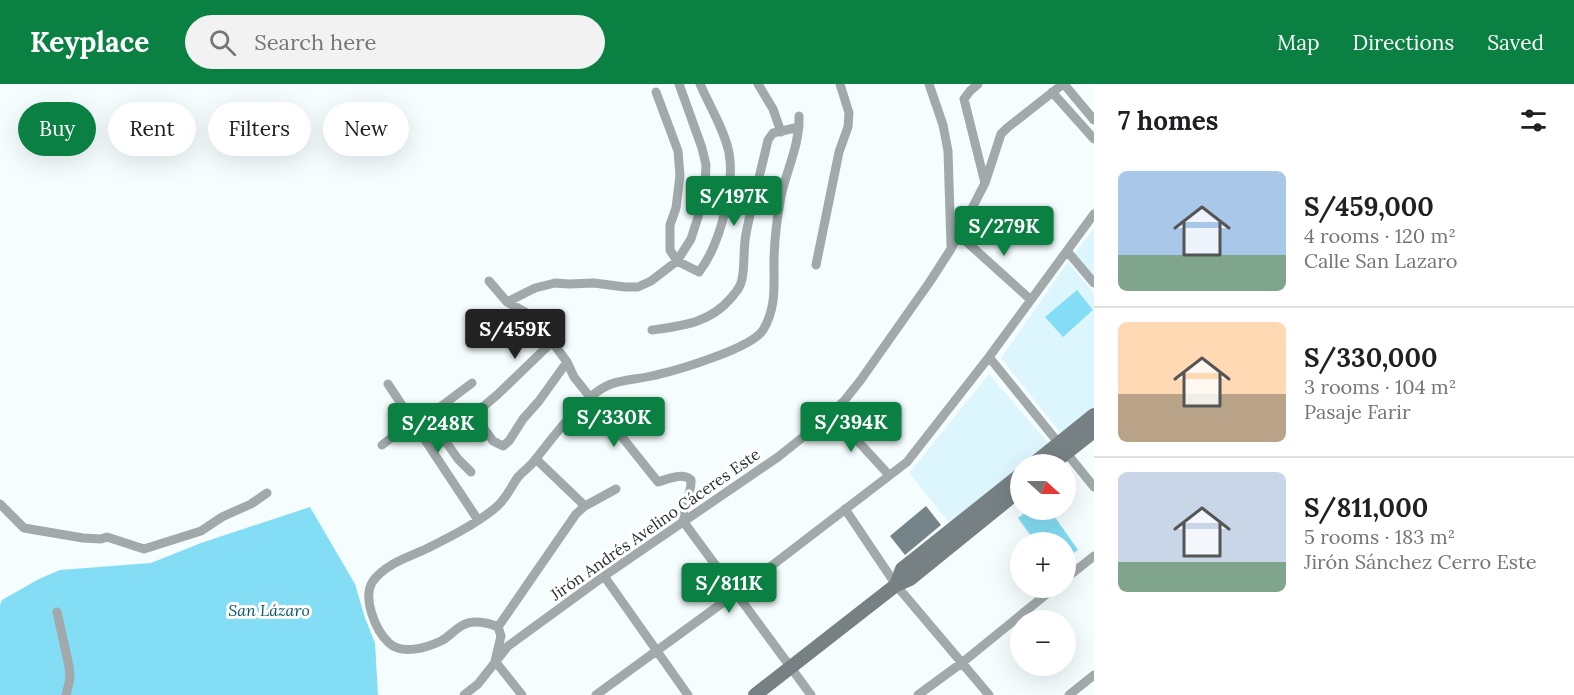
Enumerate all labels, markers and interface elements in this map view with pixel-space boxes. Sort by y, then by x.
search box [185,15,605,69]
text: Keyplace [30,24,149,60]
icon: search [206,26,239,59]
text: Search here [254,28,376,56]
text: Map [1277,29,1320,56]
text: Directions [1353,29,1454,56]
text: Saved [1487,29,1544,56]
chip: Buy [18,102,96,156]
chip: Rent [108,102,196,156]
chip: Filters [208,102,311,156]
chip: New [323,102,409,156]
text: 7 homes [1118,104,1218,137]
icon: filters [1517,104,1550,137]
pin: S/197K [685,176,783,227]
text: S/197K [700,183,768,208]
text: S/459,000 [1304,190,1434,223]
icon: home [1166,195,1238,267]
pin: S/279K [955,206,1053,257]
text: S/279K [969,213,1039,238]
text: 4 rooms · 120 m² [1304,223,1456,248]
text: Calle San Lazaro [1304,248,1457,273]
pin: S/459K [466,309,564,360]
text: S/459K [479,316,551,341]
text: S/330,000 [1304,341,1437,374]
icon: home [1166,346,1238,418]
text: 3 rooms · 104 m² [1304,374,1456,399]
pin: S/330K [565,397,663,448]
text: Pasaje Farir [1304,399,1411,424]
pin: S/394K [802,402,900,453]
pin: S/248K [389,403,487,454]
text: S/330K [577,404,651,429]
text: S/394K [815,409,887,434]
text: S/248K [402,410,474,435]
street label: Jirón Andrés Avelino Cáceres Este [546,444,764,605]
north arrow [1010,454,1076,520]
map controls [1010,454,1076,676]
text: S/811,000 [1304,491,1428,524]
icon: home [1166,496,1238,568]
text: 5 rooms · 183 m² [1304,524,1455,549]
button: + [1010,532,1076,598]
text: Jirón Sánchez Cerro Este [1304,549,1537,574]
pin: S/811K [680,563,778,614]
text: S/811K [696,570,762,595]
park label: San Lázaro [228,600,310,620]
button: − [1010,610,1076,676]

